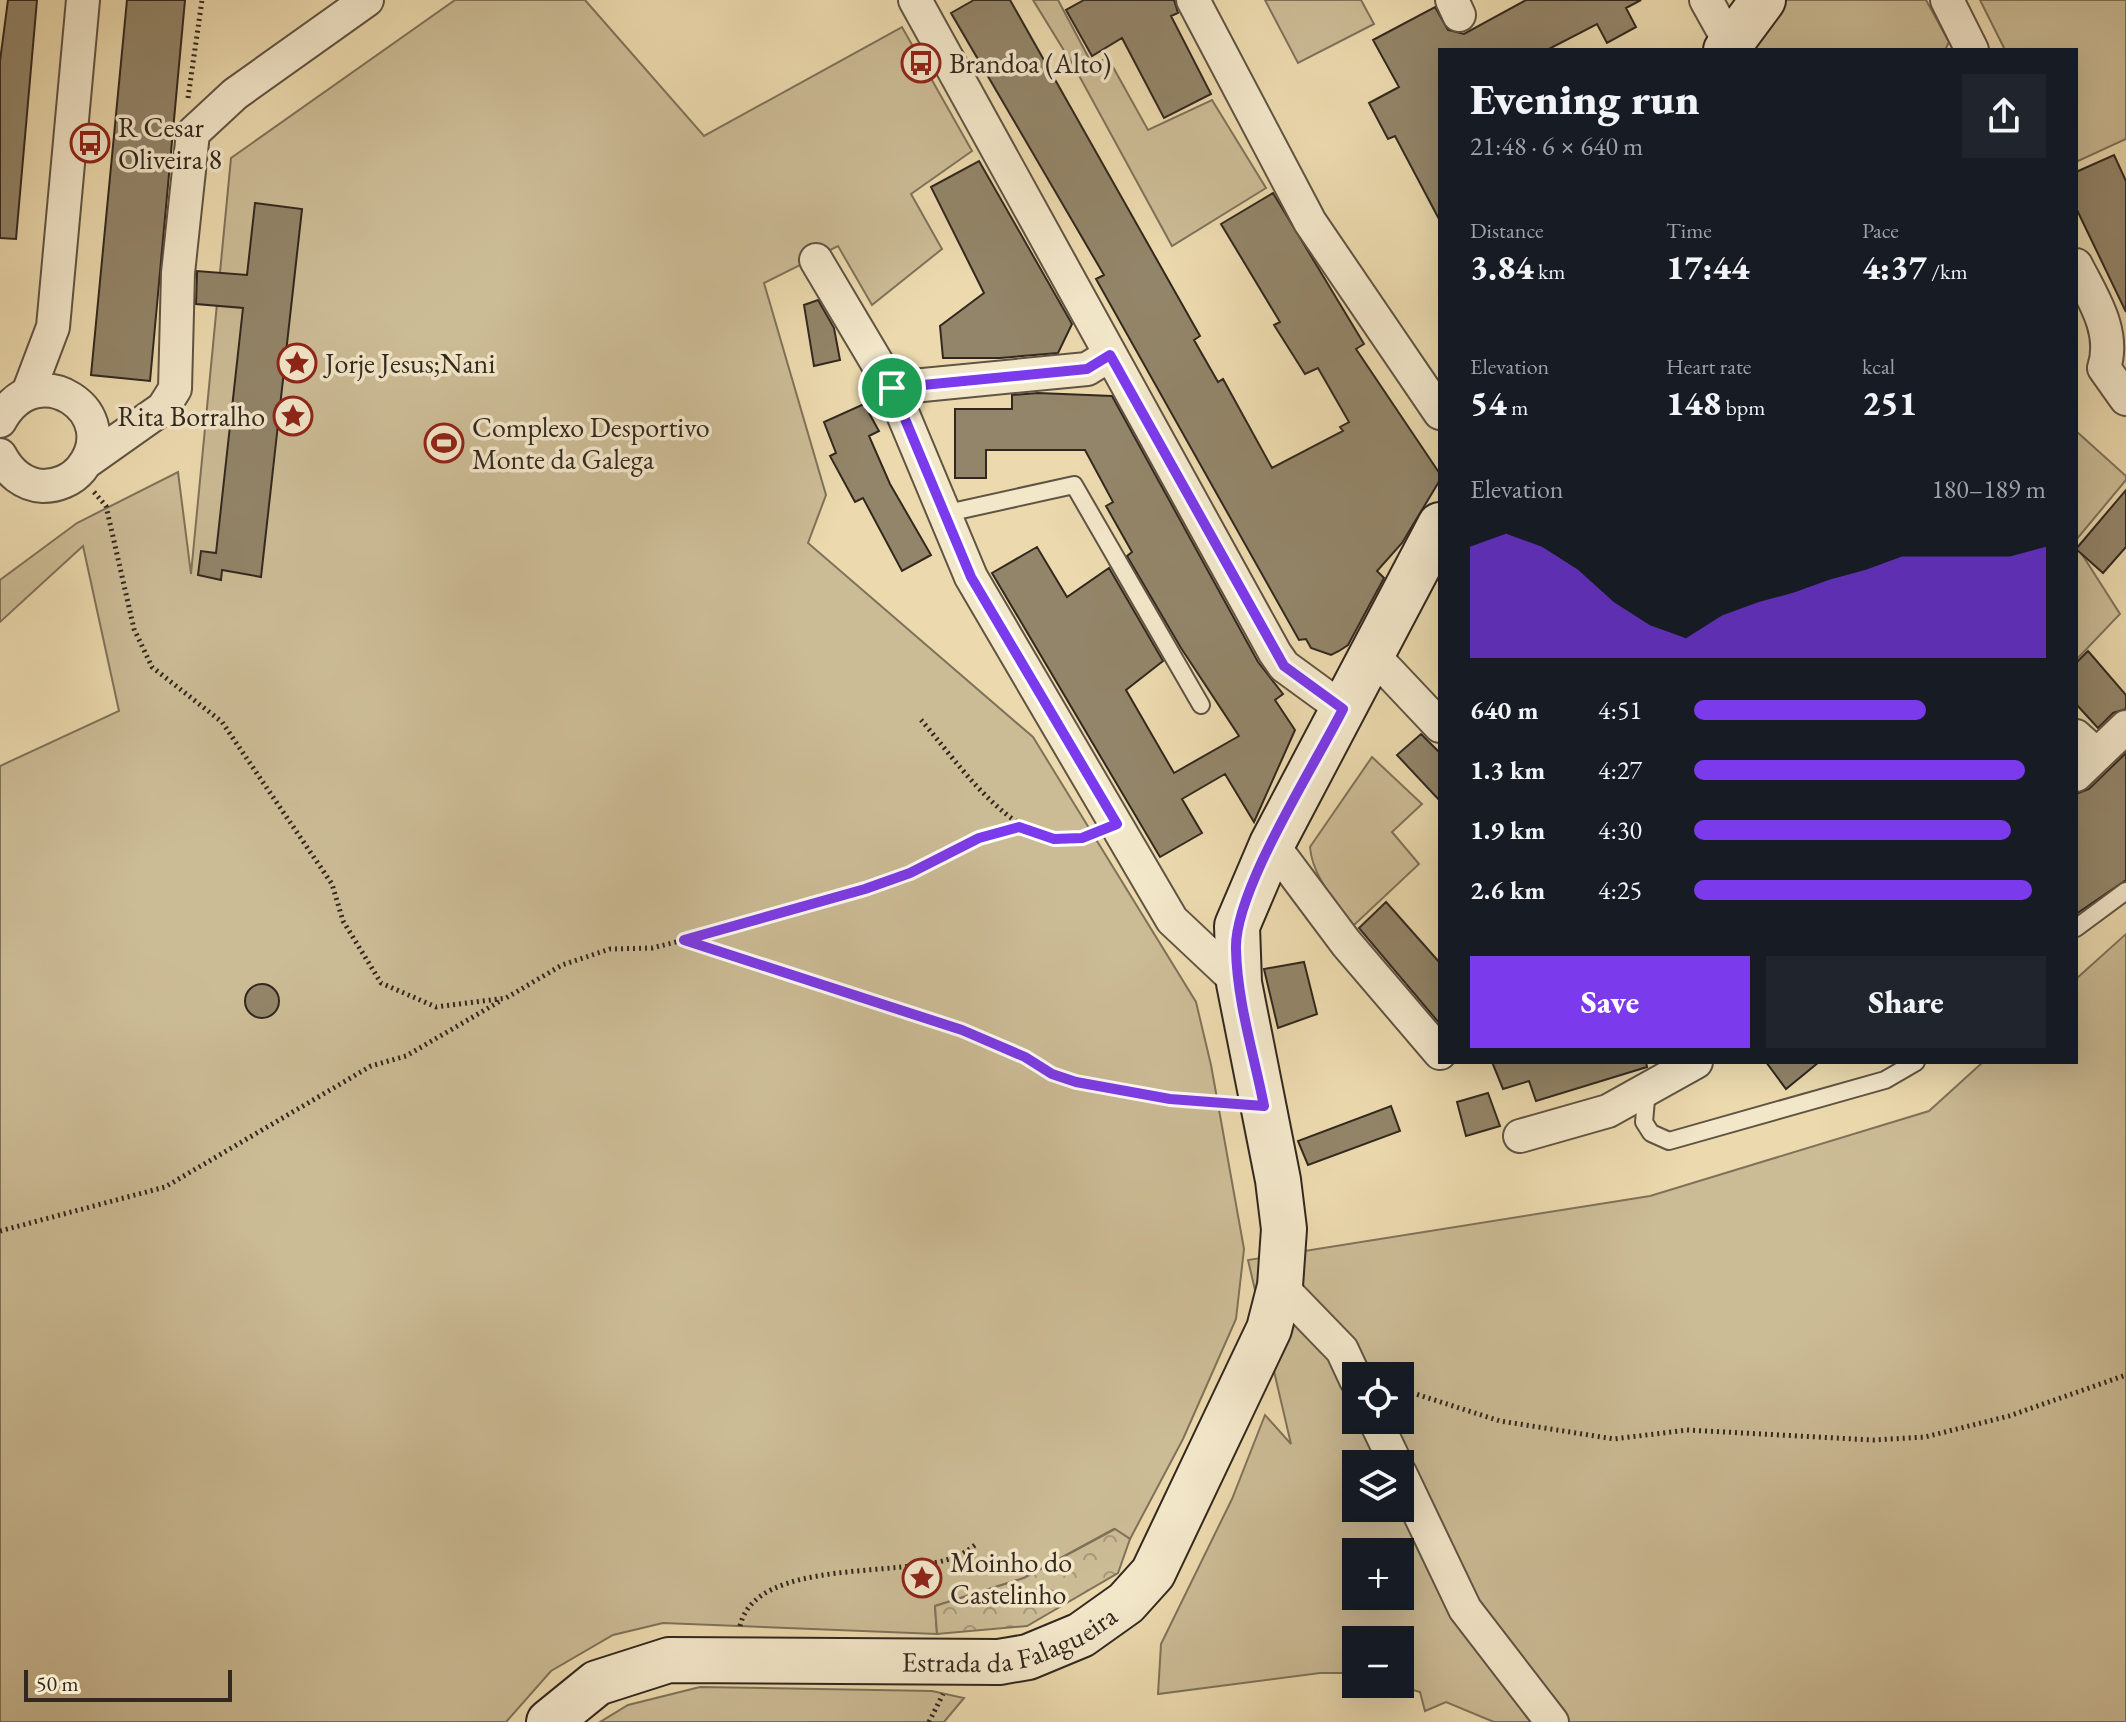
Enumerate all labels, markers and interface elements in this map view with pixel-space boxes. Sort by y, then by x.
bus stop icon: Brandoa (Alto) [900,42,942,84]
place label: Brandoa (Alto) [949,45,1111,81]
text: Evening run [1470,70,1700,127]
button: share [1962,74,2046,158]
place label: R Cesar Oliveira 8 [118,109,222,177]
bus stop icon: R Cesar Oliveira 8 [69,122,111,164]
text: 21:48 · 6 × 640 m [1470,129,1643,163]
text: Distance [1470,216,1543,245]
text: Time [1666,216,1712,245]
text: Pace [1862,216,1899,245]
text: 3.84 [1470,245,1534,289]
text: 17:44 [1666,245,1749,289]
text: 4:37 [1862,245,1927,289]
text: km [1534,257,1565,286]
text: /km [1927,257,1968,286]
place icon: Jorje Jesus;Nani [276,342,318,384]
place label: Jorje Jesus;Nani [323,345,495,381]
text: Elevation [1470,352,1549,381]
text: Heart rate [1666,352,1751,381]
text: kcal [1862,352,1895,381]
pin [858,354,926,422]
icon: arrive [870,366,914,410]
text: 54 [1470,381,1507,425]
text: 148 [1666,381,1721,425]
text: 251 [1862,381,1917,425]
text: m [1507,393,1528,422]
text: bpm [1721,393,1765,422]
place icon: Rita Borralho [272,395,314,437]
place label: Rita Borralho [117,398,265,434]
place label: Complexo Desportivo Monte da Galega [472,409,710,477]
sports icon: Complexo Desportivo Monte da Galega [423,422,465,464]
text: Elevation [1470,472,1564,506]
text: 180–189 m [1931,472,2046,506]
text: 640 m [1470,693,1538,727]
text: 4:51 [1598,693,1642,727]
text: 1.3 km [1470,753,1545,787]
text: 4:27 [1598,753,1642,787]
text: 1.9 km [1470,813,1545,847]
text: 4:30 [1598,813,1642,847]
text: 2.6 km [1470,873,1545,907]
text: 4:25 [1598,873,1642,907]
button: Save [1470,956,1750,1048]
button: Share [1766,956,2046,1048]
map controls [1342,1362,1414,1698]
button: locate [1342,1362,1414,1434]
button: layers [1342,1450,1414,1522]
button: + [1342,1538,1414,1610]
place label: Moinho do Castelinho [950,1544,1072,1612]
place icon: Moinho do Castelinho [901,1557,943,1599]
street label: Estrada da Falagueira [901,1597,1125,1680]
button: − [1342,1626,1414,1698]
scale bar [24,1666,232,1702]
text: 50 m [36,1669,79,1698]

